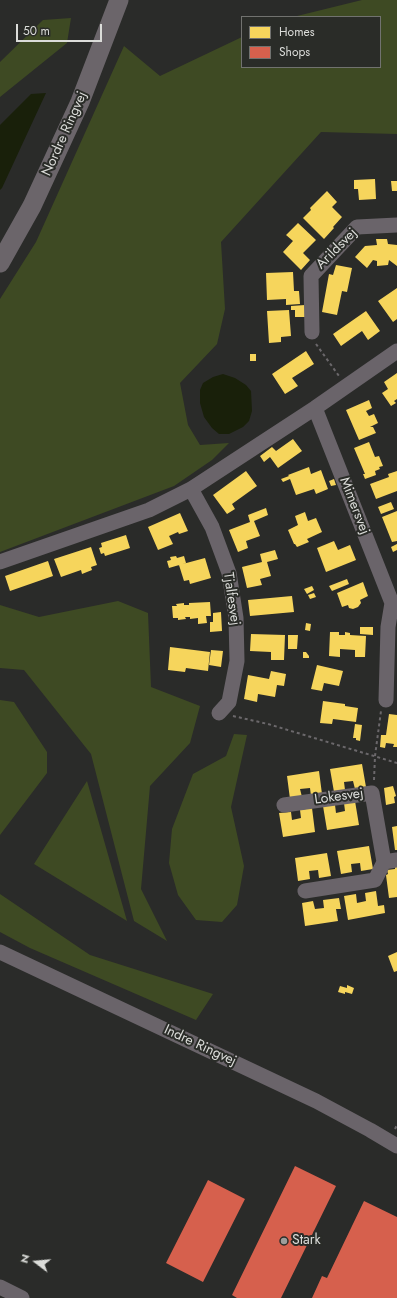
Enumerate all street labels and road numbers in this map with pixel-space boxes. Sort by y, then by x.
street label: Nordre Ringvej [39,89,91,179]
street label: Arildsvej [313,225,361,273]
street label: Mimersvej [335,475,373,537]
street label: Tjalfesvej [219,571,243,627]
street label: Lokesvej [313,785,365,809]
street label: Indre Ringvej [161,1022,239,1070]

